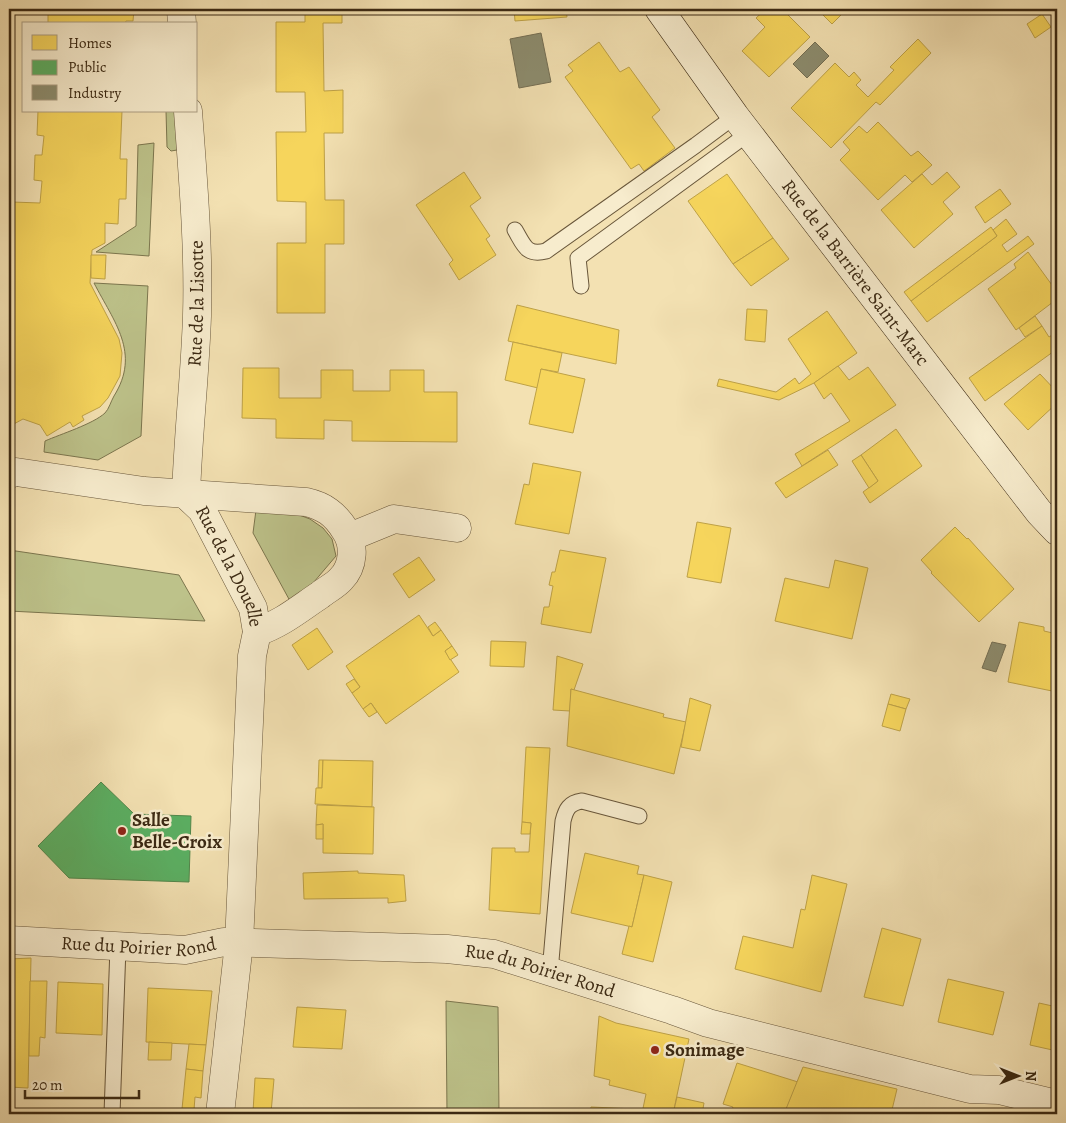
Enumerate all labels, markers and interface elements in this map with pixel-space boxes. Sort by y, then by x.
legend [22,22,198,112]
text: Homes [68,33,112,53]
text: Public [68,57,106,77]
text: Industry [68,83,122,103]
street label: Rue de la Barrière Saint-Marc [776,174,935,371]
street label: Rue de la Lisotte [181,240,210,367]
street label: Rue de la Douelle [189,501,269,629]
place label: Salle Belle-Croix [132,807,222,855]
marker: Salle Belle-Croix [116,825,128,837]
street label: Rue du Poirier Rond [60,930,219,963]
street label: Rue du Poirier Rond [463,938,619,1005]
place label: Sonimage [665,1037,745,1063]
marker: Sonimage [649,1044,661,1056]
north arrow [994,1050,1044,1100]
scale bar [25,1068,139,1100]
text: N [1021,1071,1040,1081]
text: 20 m [32,1075,63,1095]

